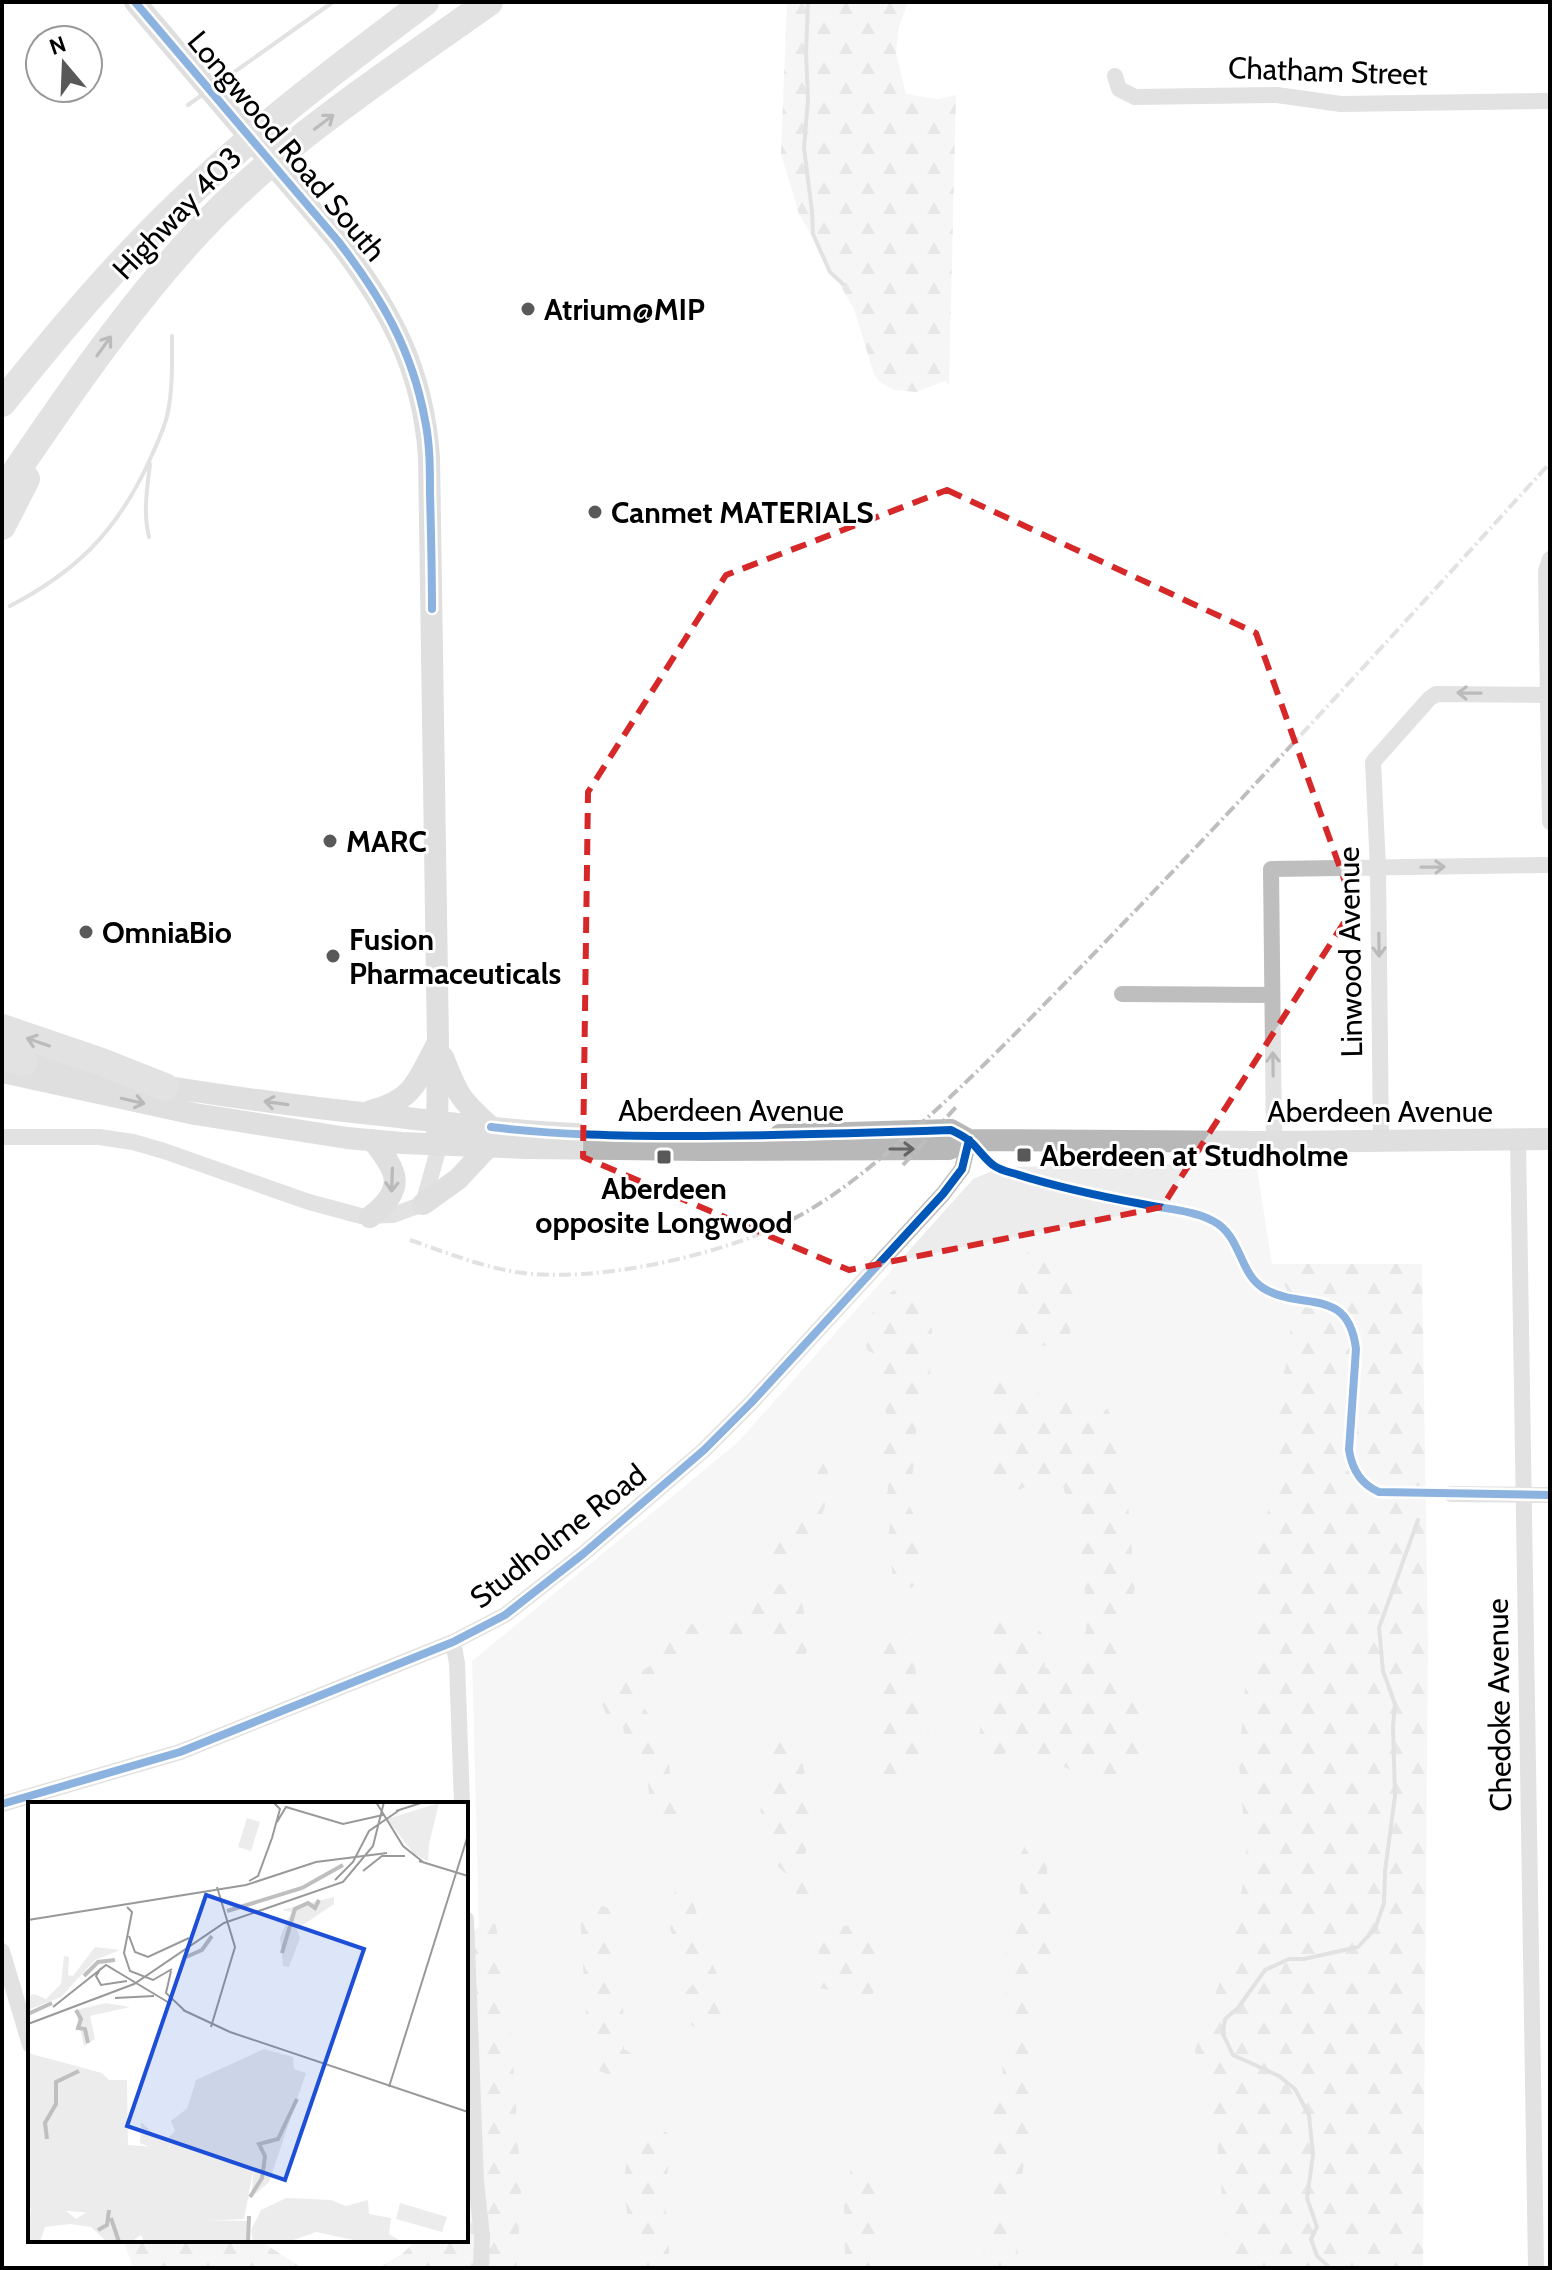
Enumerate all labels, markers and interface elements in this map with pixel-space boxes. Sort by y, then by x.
street label: Longwood Road South [180,23,394,269]
north arrow [24,24,104,104]
text: N [46,30,69,61]
street label: Chatham Street [1228,49,1428,93]
one-way arrow [313,113,335,130]
street label: Highway 403 [105,139,249,287]
place label: Atrium@MIP [544,291,705,328]
marker: Atrium@MIP [519,300,537,318]
one-way arrow [96,336,112,358]
place label: Canmet MATERIALS [611,494,874,531]
marker: Canmet MATERIALS [586,503,604,521]
one-way arrow [1456,686,1483,701]
place label: MARC [346,823,427,860]
marker: MARC [321,832,339,850]
street label: Linwood Avenue [1330,846,1370,1058]
one-way arrow [1419,859,1446,874]
place label: OmniaBio [102,914,232,951]
place label: Fusion Pharmaceuticals [349,921,561,992]
marker: OmniaBio [77,923,95,941]
one-way arrow [1371,931,1387,958]
marker: Fusion Pharmaceuticals [324,947,342,965]
one-way arrow [27,1034,51,1048]
one-way arrow [1265,1051,1280,1078]
street label: Aberdeen Avenue [618,1092,844,1129]
street label: Aberdeen Avenue [1267,1093,1493,1130]
one-way arrow [119,1094,145,1109]
one-way arrow [263,1095,290,1110]
place label: Aberdeen at Studholme [1040,1137,1348,1174]
one-way arrow [888,1141,915,1157]
marker: Aberdeen at Studholme [1015,1146,1033,1164]
marker: Aberdeen opposite Longwood [655,1148,673,1166]
one-way arrow [384,1166,399,1192]
place label: Aberdeen opposite Longwood [535,1170,793,1241]
street label: Studholme Road [463,1456,653,1616]
street label: Chedoke Avenue [1479,1598,1519,1812]
inset map [28,1802,468,2242]

